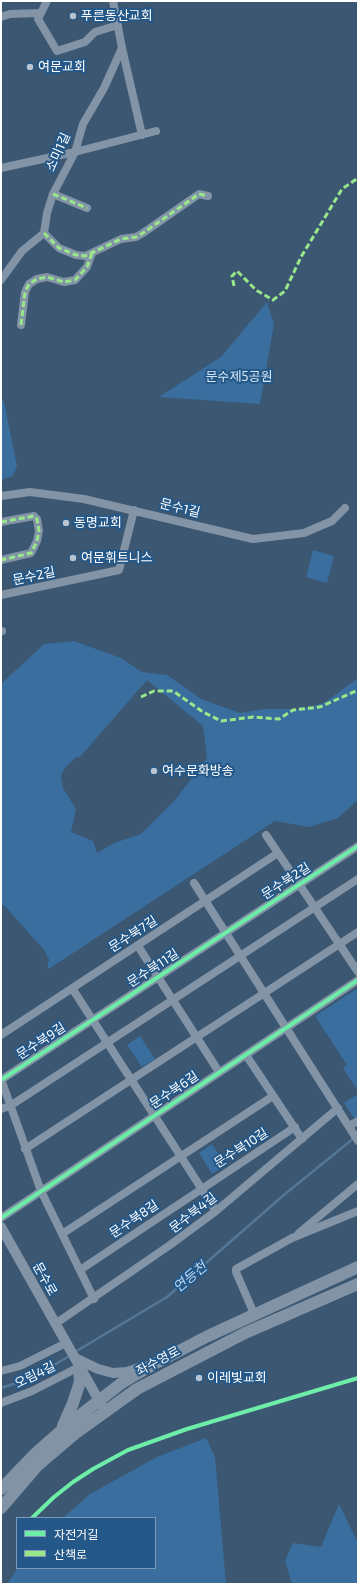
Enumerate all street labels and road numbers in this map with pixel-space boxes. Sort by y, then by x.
street label: 소미1길 [43,130,73,174]
street label: 문수1길 [158,495,202,521]
street label: 문수2길 [11,564,57,588]
street label: 문수북2길 [259,859,313,903]
street label: 문수북7길 [106,913,160,955]
street label: 문수북11길 [124,946,182,990]
street label: 문수북9길 [14,1019,68,1063]
street label: 문수북6길 [147,1068,201,1112]
street label: 문수북10길 [211,1125,271,1171]
street label: 문수북4길 [166,1190,220,1236]
street label: 문수북8길 [107,1197,161,1241]
street label: 문수로 [29,1260,61,1298]
street label: 좌수영로 [133,1343,183,1379]
street label: 오림4길 [12,1358,58,1392]

